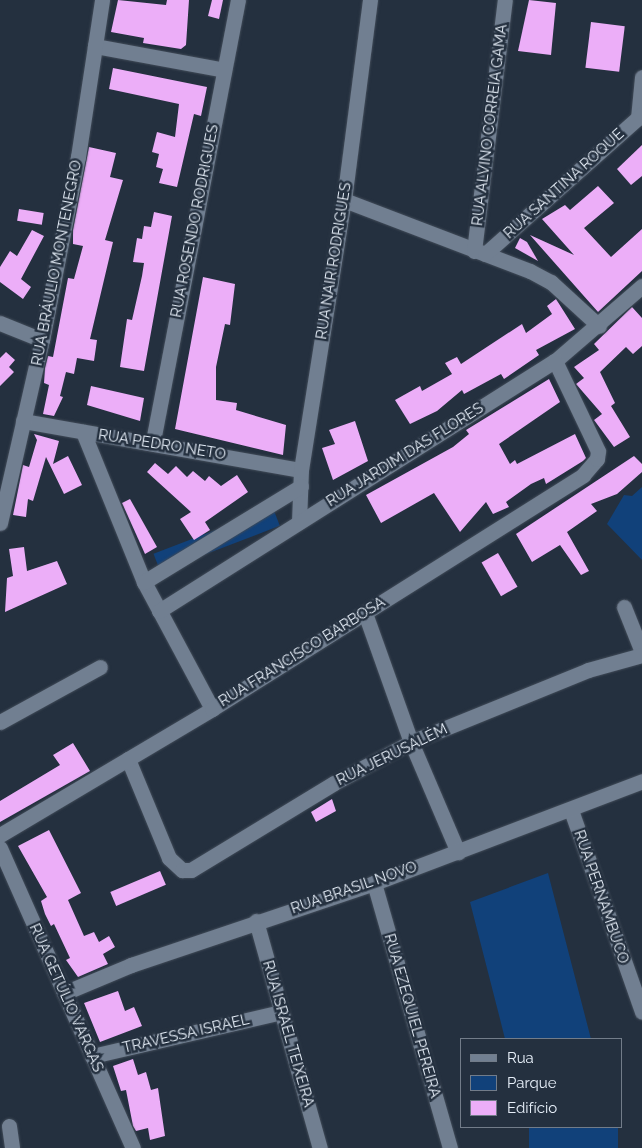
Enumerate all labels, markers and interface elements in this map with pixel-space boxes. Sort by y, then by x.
street label: RUA ALVINO CORREIA GAMA [469,22,511,228]
street label: RUA ROSENDO RODRIGUES [167,123,223,319]
street label: RUA SANTINA ROQUE [500,125,628,243]
street label: RUA BRÁULIO MONTENEGRO [28,158,86,368]
street label: RUA NAIR RODRIGUES [313,181,355,341]
street label: RUA JARDIM DAS FLORES [323,399,487,511]
street label: RUA PEDRO NETO [97,426,227,464]
street label: RUA FRANCISCO BARBOSA [215,593,389,711]
street label: RUA JERUSALÉM [333,720,451,790]
street label: RUA PERNAMBUCO [570,828,632,966]
street label: RUA BRASIL NOVO [288,858,420,918]
street label: RUA GETÚLIO VARGAS [25,921,107,1075]
street label: RUA EZEQUIEL PEREIRA [380,931,444,1101]
street label: RUA ISRAEL TEIXEIRA [258,958,318,1110]
street label: TRAVESSA ISRAEL [121,1011,251,1057]
legend [460,1038,622,1128]
text: Rua [507,1049,534,1067]
text: Parque [507,1074,556,1092]
text: Edifício [507,1099,557,1117]

